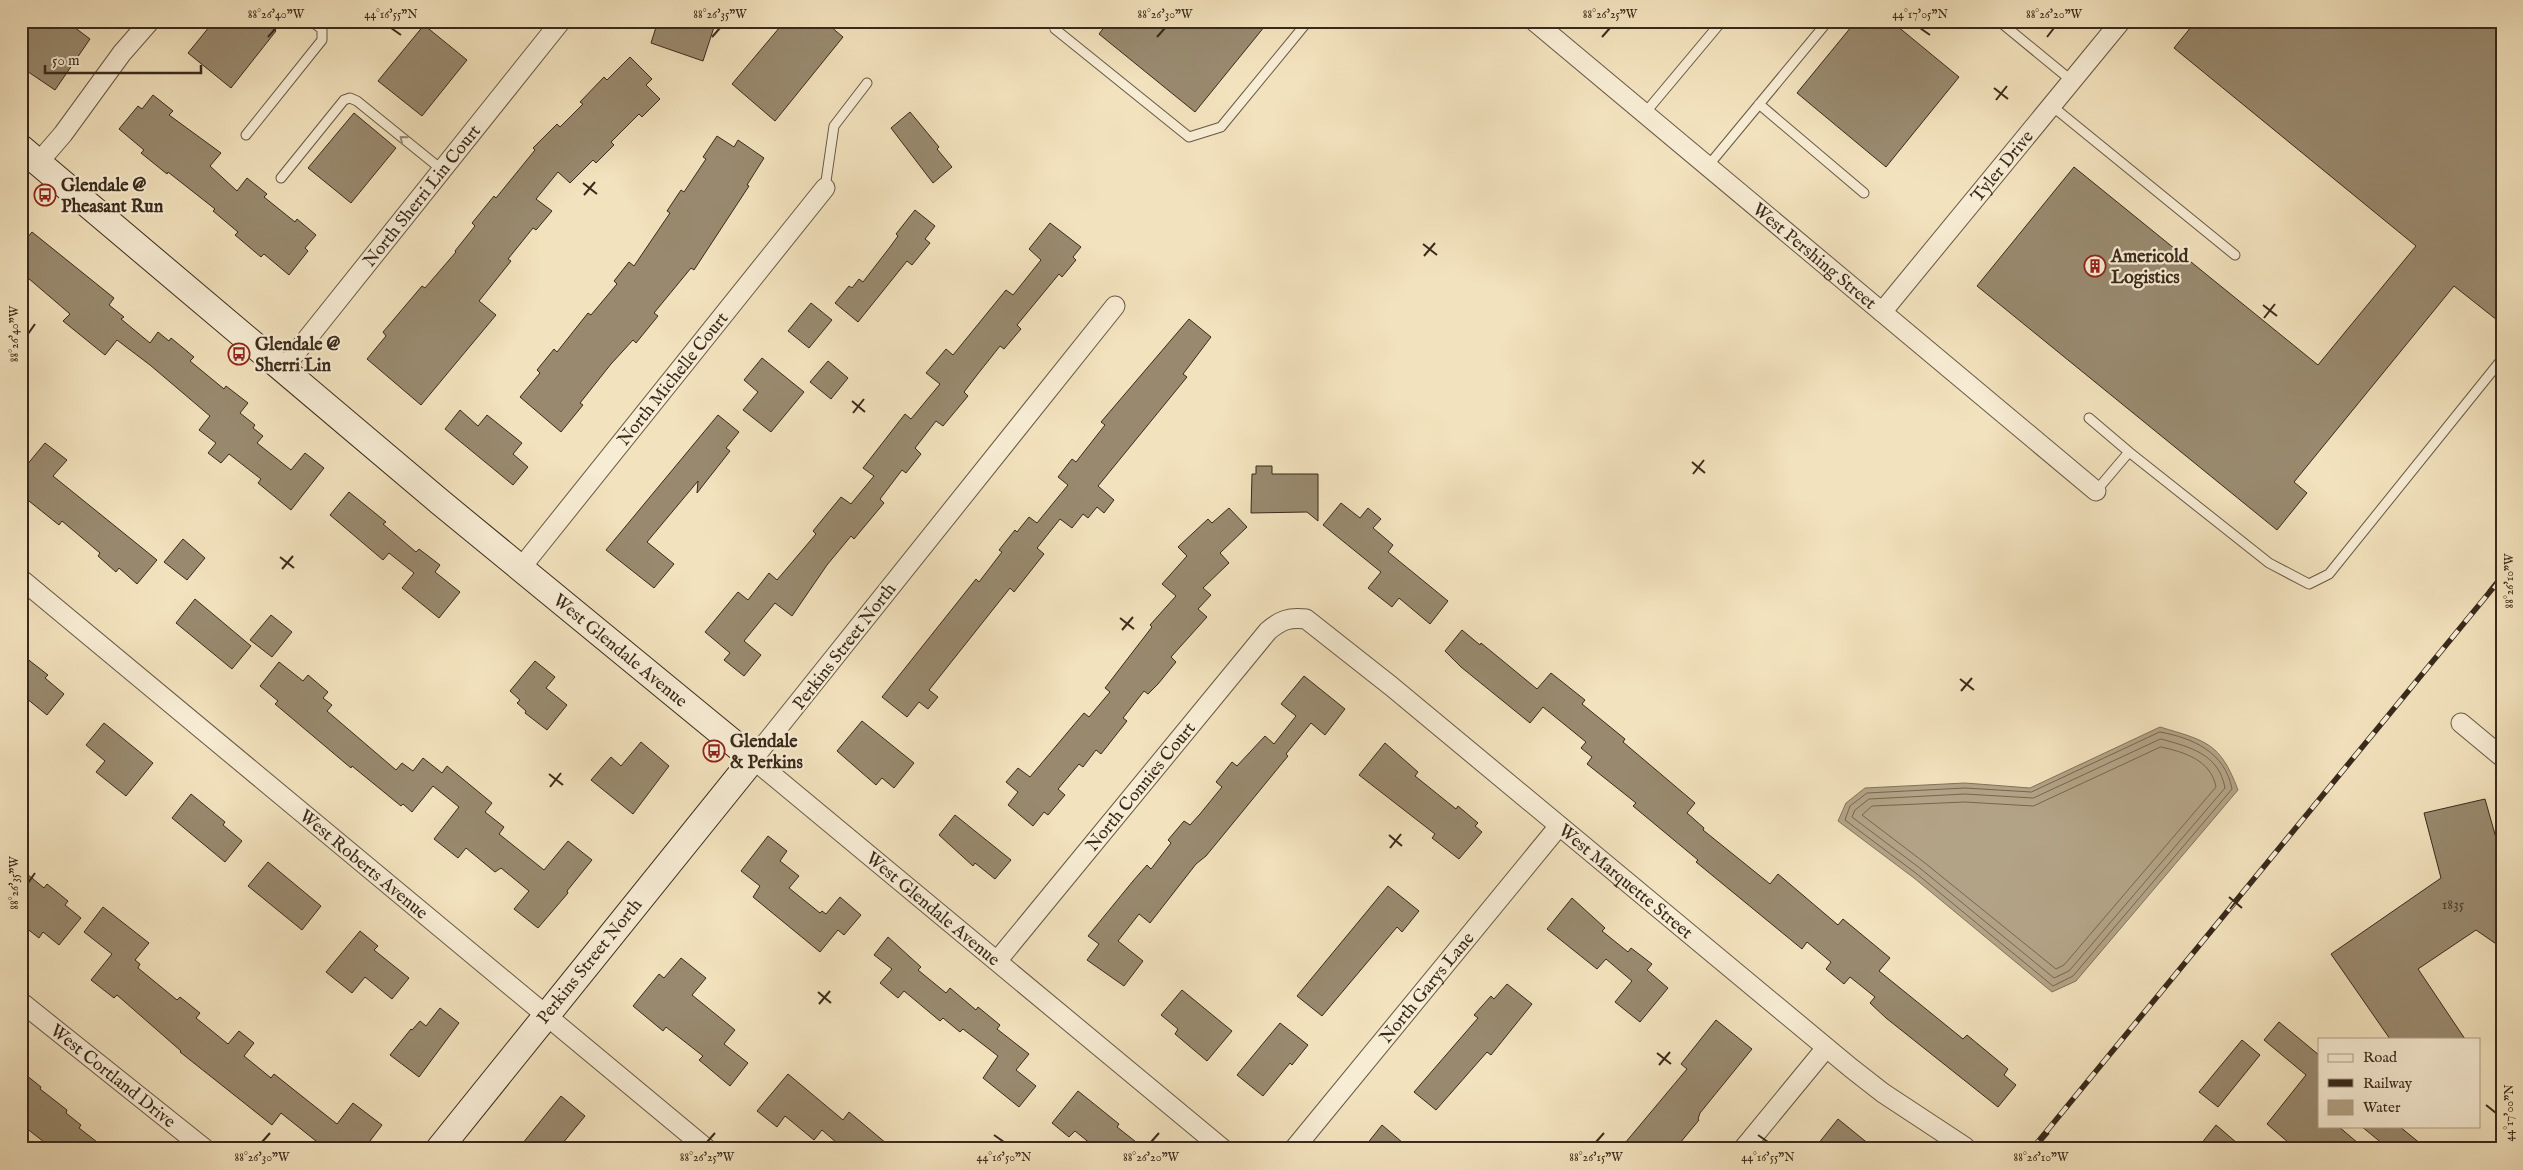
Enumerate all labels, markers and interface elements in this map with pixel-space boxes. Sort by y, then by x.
text: 88°26'40"W [248,7,305,22]
text: 44°16'55"N [364,7,418,22]
text: 88°26'35"W [693,7,747,22]
text: 88°26'30"W [1138,7,1193,22]
text: 88°26'25"W [1583,7,1638,22]
text: 44°17'05"N [1892,7,1948,22]
text: 88°26'20"W [2026,7,2083,22]
scale bar [45,42,201,74]
text: 50 m [52,51,80,70]
street label: North Sherri Lin Court [359,121,487,272]
street label: Tyler Drive [1967,126,2039,208]
one-way arrow [400,135,409,144]
place label: Glendale @ Pheasant Run [61,175,164,219]
bus stop icon: Glendale @ Pheasant Run [33,183,57,207]
street label: West Pershing Street [1747,198,1881,315]
place label: Americold Logistics [2110,246,2189,290]
building icon: Americold Logistics [2083,254,2107,278]
text: 88°26'40"W [7,305,22,362]
street label: North Michelle Court [613,308,734,451]
place label: Glendale @ Sherri Lin [255,334,340,378]
bus stop icon: Glendale @ Sherri Lin [227,342,251,366]
text: 88°26'10"W [2502,553,2517,608]
street label: Perkins Street North [788,578,902,715]
street label: West Glendale Avenue [547,589,692,713]
street label: North Connies Court [1082,718,1201,857]
place label: Glendale & Perkins [730,731,803,775]
bus stop icon: Glendale & Perkins [702,739,726,763]
street label: West Roberts Avenue [294,805,432,925]
street label: West Marquette Street [1553,820,1697,945]
street label: West Glendale Avenue [860,847,1004,972]
text: 88°26'35"W [7,856,22,910]
street label: Perkins Street North [532,894,648,1029]
house number: 1835 [2442,895,2465,914]
street label: North Garys Lane [1375,928,1480,1049]
street label: West Cortland Drive [45,1020,180,1134]
legend [2318,1038,2480,1128]
text: Road [2363,1048,2398,1067]
text: Railway [2363,1074,2413,1093]
text: 44°17'00"N [2502,1084,2517,1142]
text: Water [2363,1098,2401,1117]
text: 88°26'30"W [235,1150,290,1165]
text: 88°26'25"W [680,1150,735,1165]
text: 44°16'50"N [977,1150,1032,1165]
text: 88°26'20"W [1123,1150,1180,1165]
text: 88°26'15"W [1569,1150,1623,1165]
text: 44°16'55"N [1741,1150,1795,1165]
text: 88°26'10"W [2014,1150,2069,1165]

